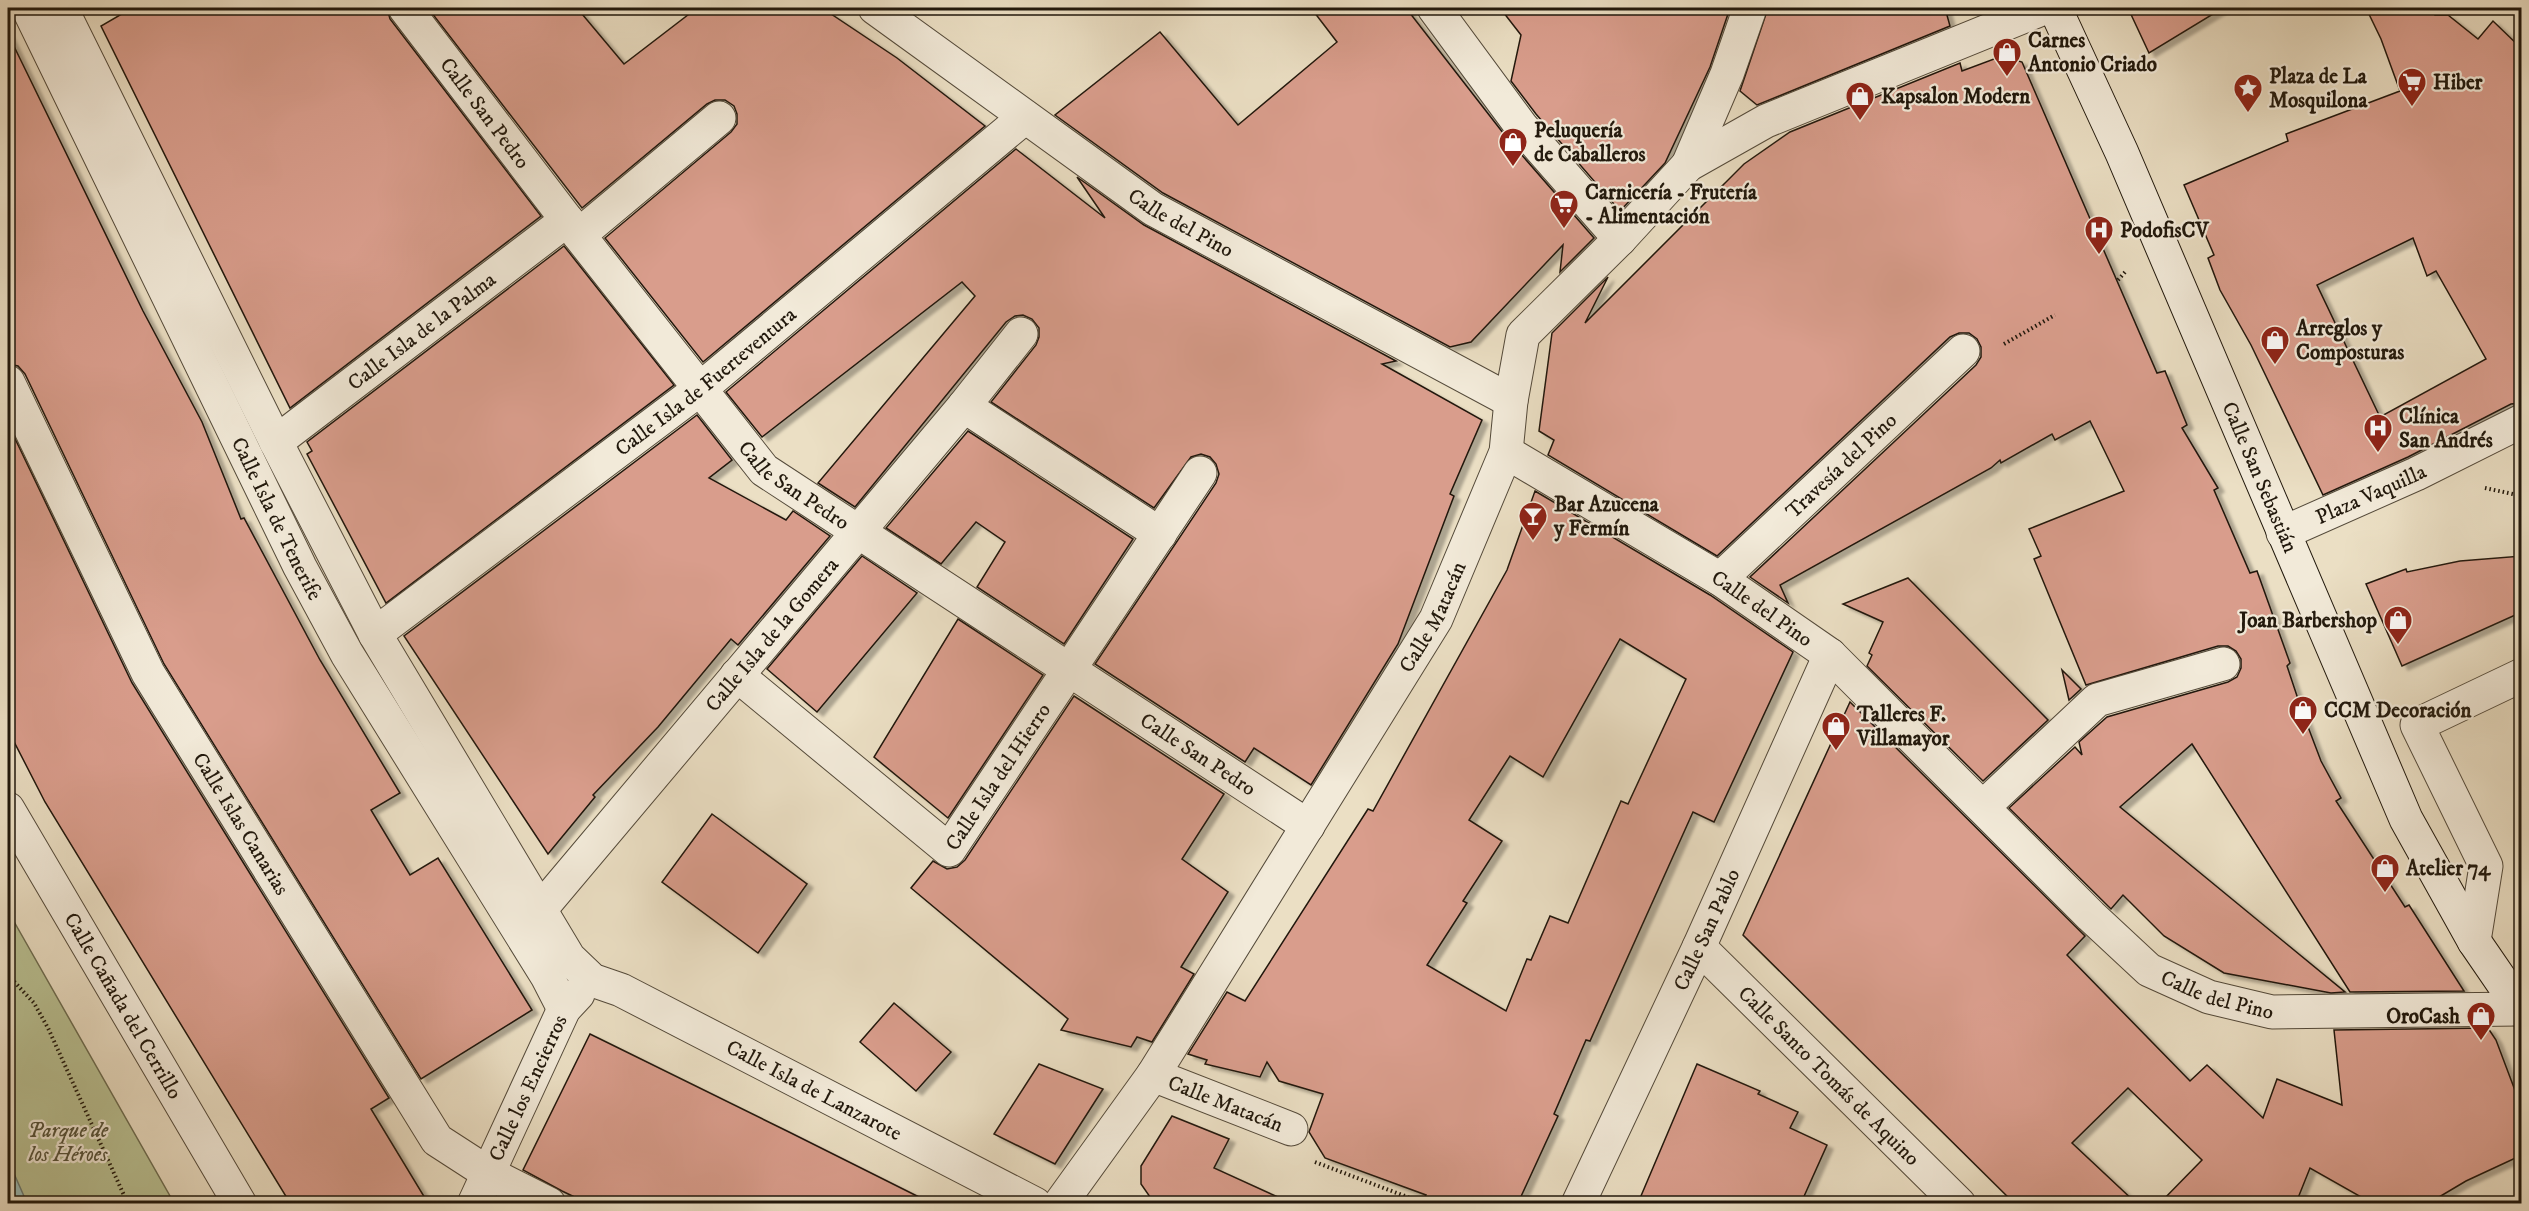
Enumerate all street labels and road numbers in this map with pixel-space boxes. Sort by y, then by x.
street label: Calle San Pedro [434,53,535,174]
street label: Calle del Pino [1122,183,1238,264]
street label: Calle Isla de la Palma [343,267,501,397]
street label: Calle Isla de Fuerteventura [610,302,802,462]
street label: Calle San Sebastián [2216,398,2303,557]
street label: Travesía del Pino [1781,408,1903,525]
street label: Calle Isla de Tenerife [225,433,328,605]
street label: Calle San Pedro [732,436,854,536]
street label: Plaza Vaquilla [2312,459,2431,531]
street label: Calle Isla de la Gomera [700,553,845,717]
street label: Calle Matacán [1394,558,1472,678]
street label: Calle del Pino [1706,565,1817,653]
street label: Calle Isla del Hierro [940,699,1057,856]
street label: Calle San Pedro [1135,708,1261,802]
street label: Calle Islas Canarias [186,748,294,900]
street label: Calle San Pablo [1668,865,1746,995]
street label: Calle Cañada del Cerrillo [58,908,187,1104]
street label: Calle del Pino [2156,965,2276,1026]
street label: Calle Santo Tomás de Aquino [1732,981,1925,1172]
street label: Calle los Encierros [484,1011,574,1166]
street label: Calle Isla de Lanzarote [721,1035,906,1147]
street label: Calle Matacán [1164,1070,1287,1139]

